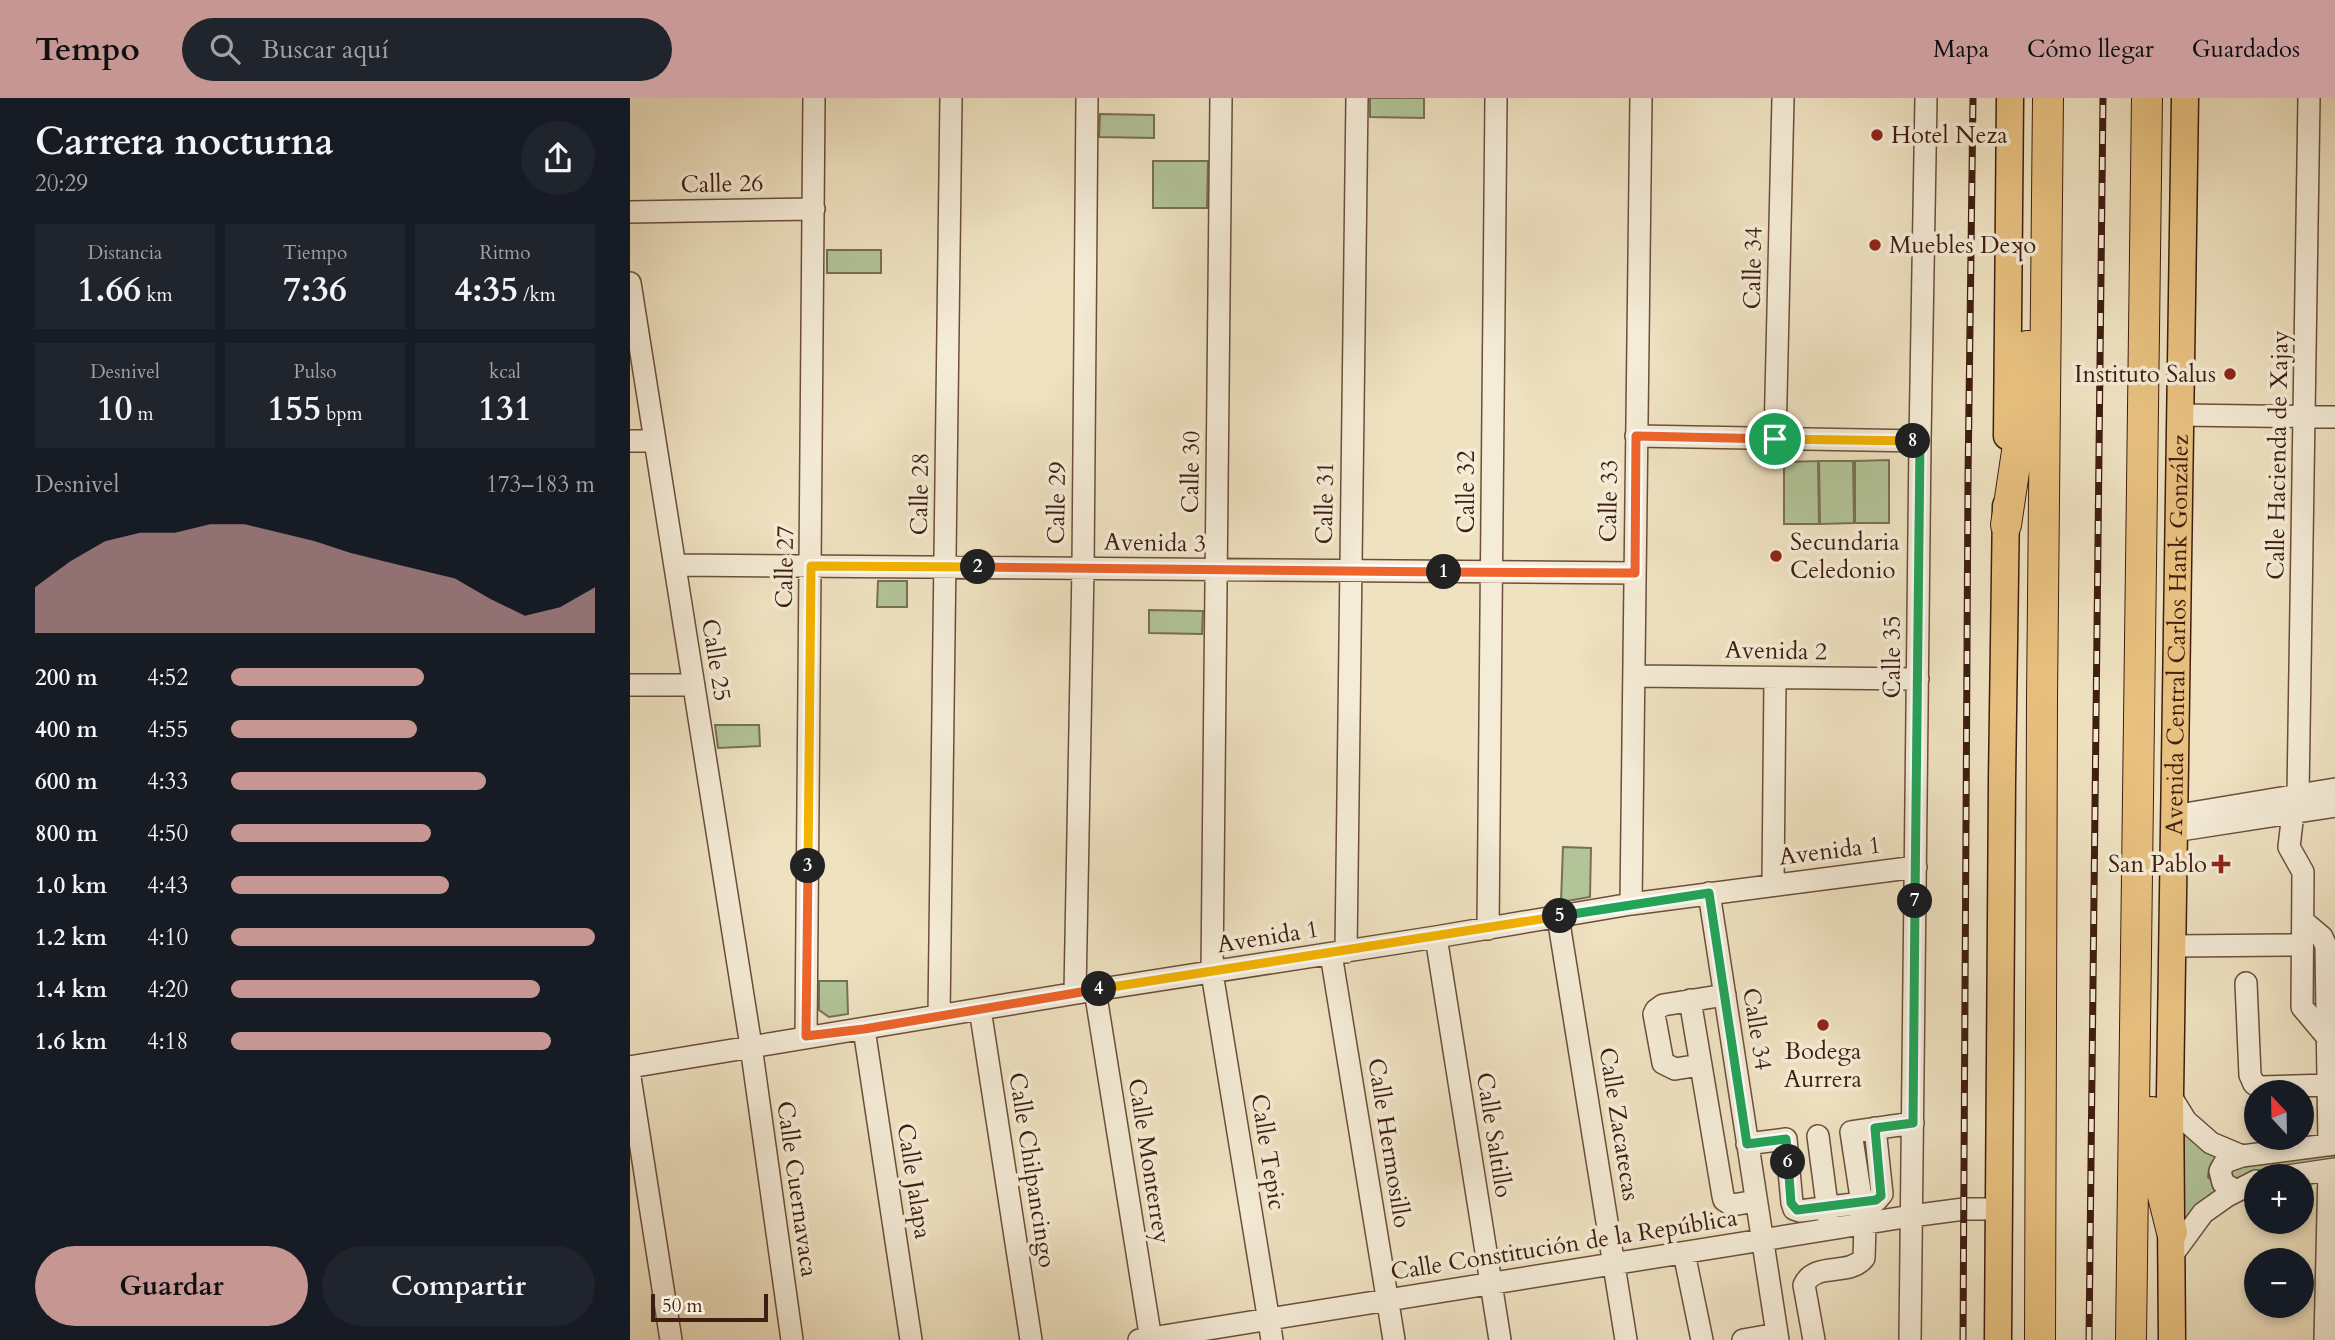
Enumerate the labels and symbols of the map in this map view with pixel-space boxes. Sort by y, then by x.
place label: Hotel Neza [1891,119,2008,152]
marker: Hotel Neza [1869,127,1885,143]
street label: Calle 26 [680,167,764,201]
street label: Calle 34 [1736,226,1770,310]
place label: Muebles Deʞo [1889,229,2036,262]
marker: Muebles Deʞo [1867,237,1883,253]
street label: Calle Hacienda de Xajay [2259,330,2297,580]
place label: Instituto Salus [2074,358,2216,391]
marker: Instituto Salus [2222,366,2238,382]
pin [1745,409,1805,469]
pin: 8 [1896,424,1930,458]
street label: Calle 30 [1174,430,1208,514]
street label: Avenida Central Carlos Hank González [2157,434,2196,836]
street label: Calle 32 [1450,451,1483,533]
street label: Calle 28 [903,452,937,536]
street label: Calle 33 [1592,459,1626,543]
street label: Calle 29 [1040,461,1074,545]
street label: Calle 31 [1308,461,1342,545]
street label: Calle 27 [768,525,802,609]
street label: Avenida 3 [1104,526,1206,560]
place label: Secundaria Celedonio [1790,526,1900,587]
marker: Secundaria Celedonio [1768,548,1784,564]
pin: 2 [960,550,996,584]
pin: 1 [1426,554,1462,589]
street label: Calle 25 [693,616,739,704]
street label: Calle 35 [1876,616,1909,698]
street label: Avenida 2 [1725,634,1827,668]
street label: Avenida 1 [1777,828,1883,874]
pin: 3 [790,848,826,884]
place label: San Pablo [2108,848,2207,881]
marker: San Pablo [2213,856,2229,872]
pin: 7 [1898,884,1932,918]
pin: 5 [1542,898,1578,934]
street label: Avenida 1 [1215,913,1321,961]
pin: 4 [1082,972,1116,1006]
street label: Calle 34 [1734,985,1780,1073]
marker: Bodega Aurrera [1815,1017,1831,1033]
place label: Bodega Aurrera [1784,1035,1863,1096]
street label: Calle Zacatecas [1591,1045,1647,1203]
street label: Calle Hermosillo [1359,1056,1419,1230]
street label: Calle Chilpancingo [1000,1070,1064,1270]
street label: Calle Saltillo [1468,1070,1520,1200]
street label: Calle Monterrey [1120,1076,1178,1246]
north arrow [2244,1080,2314,1150]
street label: Calle Tepic [1243,1092,1293,1213]
street label: Calle Cuernavaca [768,1099,826,1280]
street label: Calle Jalapa [889,1121,939,1242]
pin: 6 [1770,1144,1806,1180]
street label: Calle Constitución de la República [1388,1201,1740,1289]
scale bar [651,1291,768,1323]

